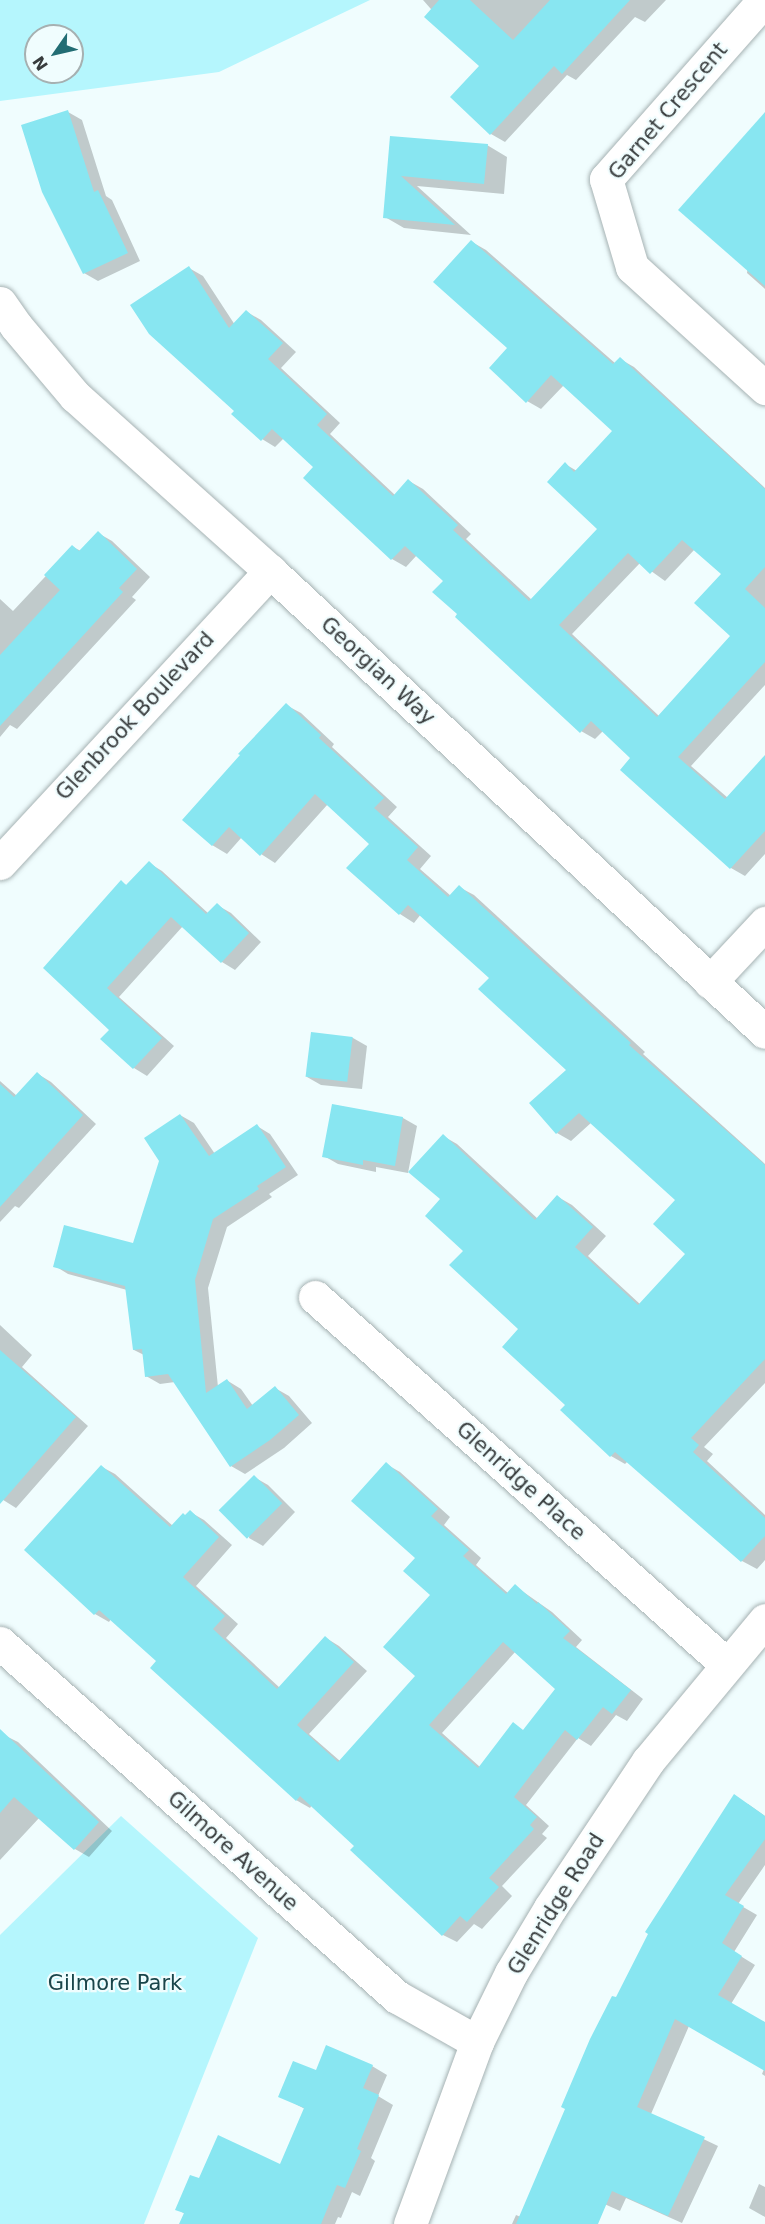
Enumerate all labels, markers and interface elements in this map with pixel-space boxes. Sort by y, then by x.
north arrow [24,24,84,84]
street label: Garnet Crescent [603,37,733,185]
text: N [29,52,52,74]
street label: Georgian Way [316,612,440,730]
street label: Glenbrook Boulevard [51,627,219,805]
street label: Glenridge Place [451,1416,591,1546]
street label: Gilmore Avenue [163,1786,303,1916]
street label: Glenridge Road [502,1829,610,1979]
park label: Gilmore Park [48,1970,182,1996]

